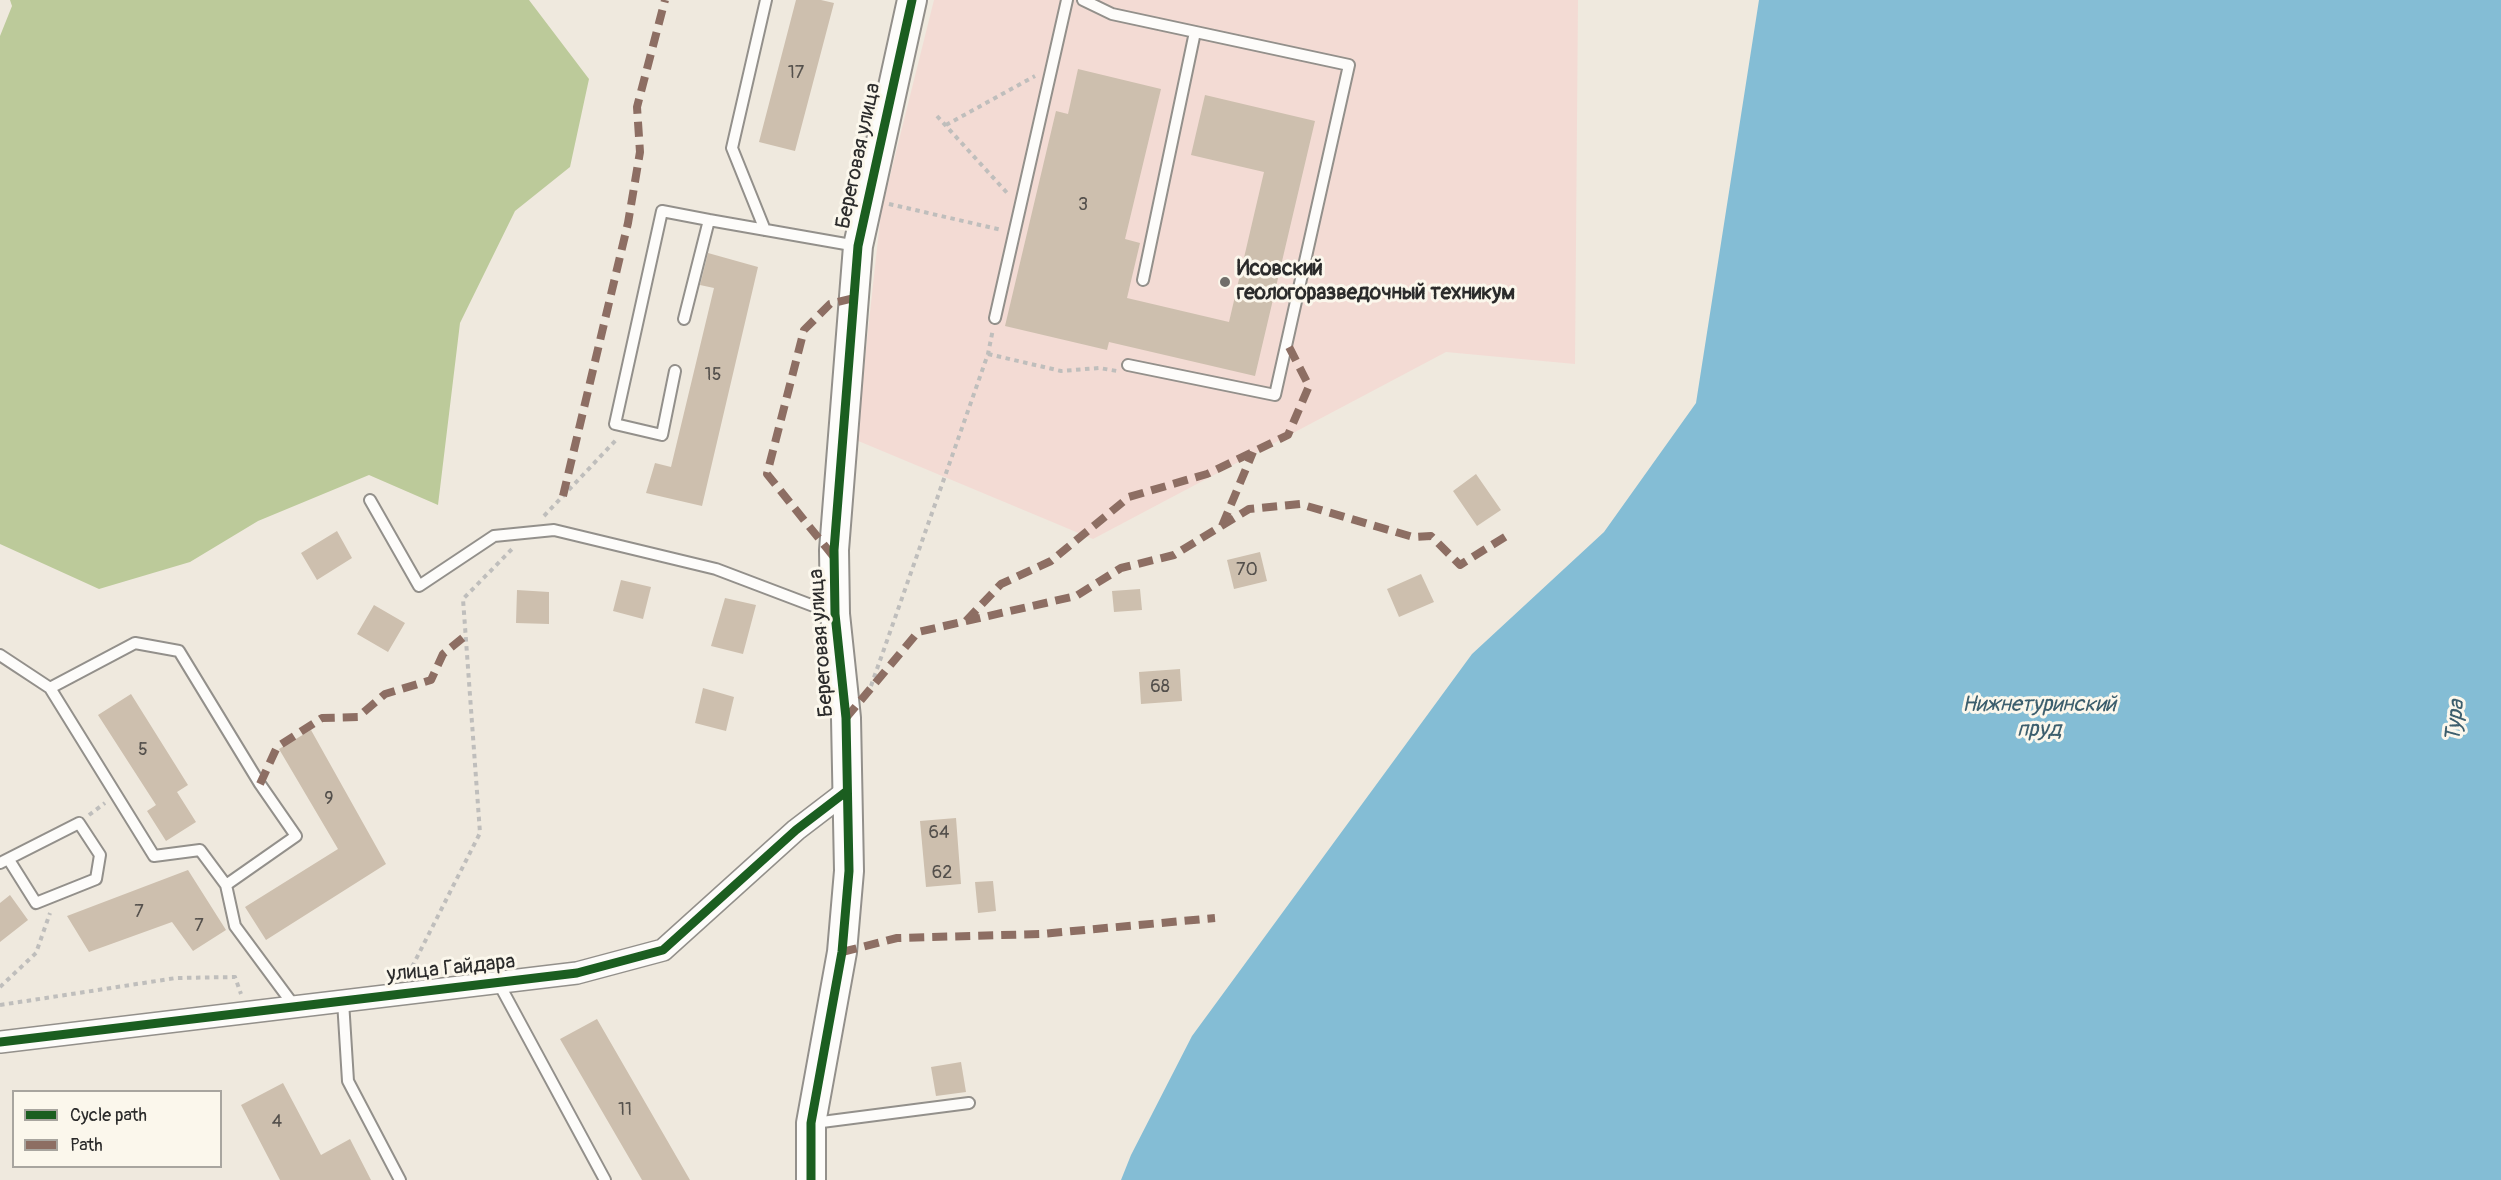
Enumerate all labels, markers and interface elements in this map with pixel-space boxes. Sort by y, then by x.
house number: 17 [788,62,804,84]
street label: Береговая улица [831,81,887,231]
house number: 3 [1078,194,1088,216]
place label: Исовский геологоразведочный техникум [1237,257,1515,307]
marker: Исовский геологоразведочный техникум [1218,275,1232,289]
house number: 15 [705,364,721,386]
house number: 70 [1236,559,1258,581]
street label: Береговая улица [804,568,840,718]
house number: 68 [1150,676,1170,698]
water label: Нижнетуринский пруд [1962,692,2116,744]
water label: Тура [2441,699,2471,743]
house number: 5 [138,739,148,761]
house number: 9 [324,788,334,810]
house number: 64 [929,822,949,844]
house number: 62 [932,862,952,884]
house number: 7 [134,901,144,923]
house number: 7 [194,915,204,937]
street label: улица Гайдара [386,950,516,988]
legend [12,1090,222,1168]
house number: 11 [618,1099,632,1121]
text: Cycle path [70,1104,147,1127]
house number: 4 [272,1111,282,1133]
text: Path [70,1134,103,1157]

